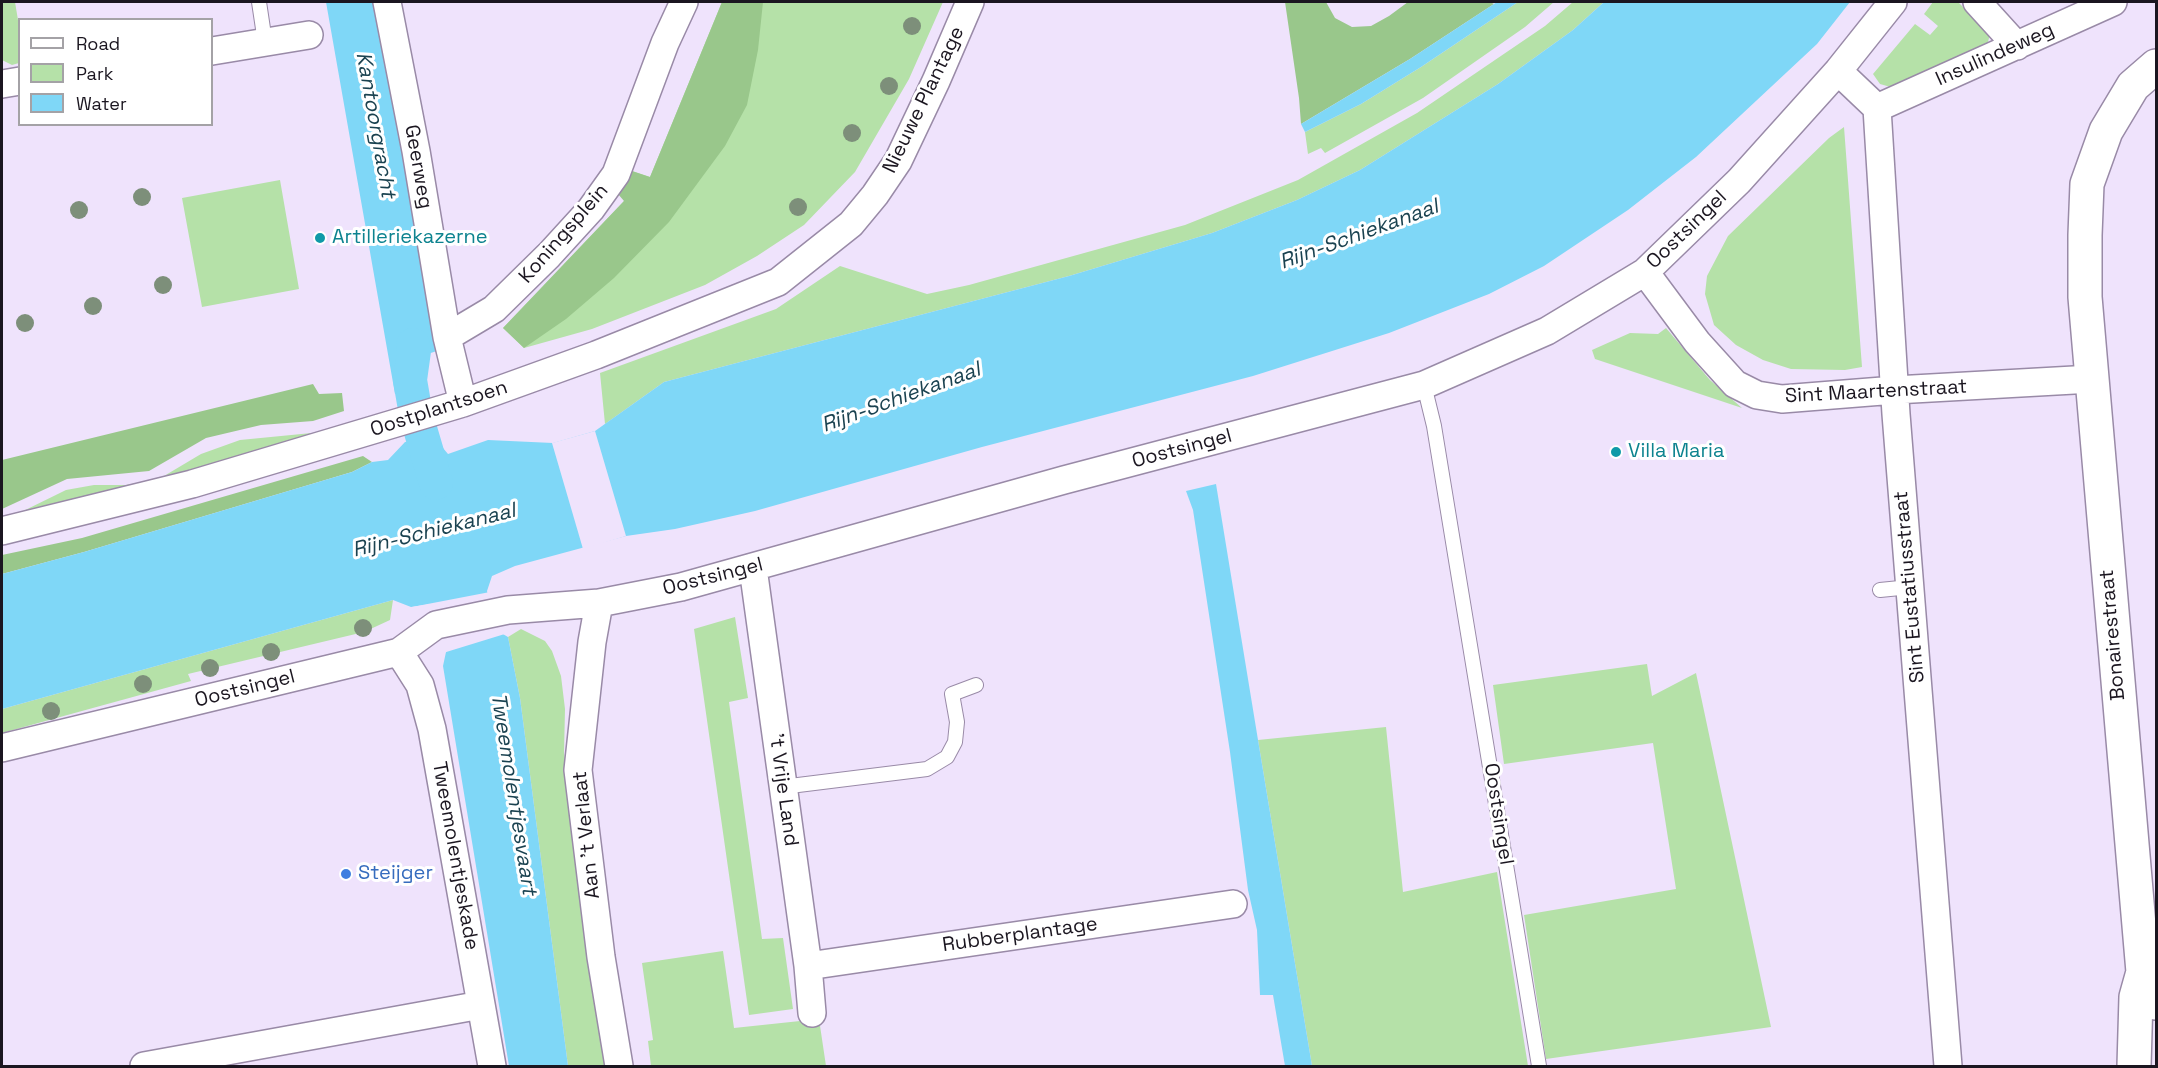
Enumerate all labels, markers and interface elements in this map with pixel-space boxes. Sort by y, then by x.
legend [18,18,213,126]
street label: Insulindeweg [1932,18,2058,92]
street label: Nieuwe Plantage [878,23,970,177]
text: Road [76,32,120,55]
water label: Kantoorgracht [350,50,400,200]
text: Park [76,62,113,85]
text: Water [76,92,127,115]
street label: Geerweg [399,123,437,211]
street label: Koningsplein [514,179,614,289]
street label: Oostsingel [1642,186,1732,274]
water label: Rijn-Schiekanaal [1276,195,1442,275]
place label: Artilleriekazerne [332,226,488,250]
marker: Artilleriekazerne [313,231,327,245]
water label: Rijn-Schiekanaal [818,358,984,438]
street label: Sint Maartenstraat [1784,375,1968,409]
street label: Oostplantsoen [367,376,511,442]
street label: Oostsingel [1129,424,1235,474]
place label: Villa Maria [1628,440,1724,464]
marker: Villa Maria [1609,445,1623,459]
street label: Sint Eustatiusstraat [1890,490,1930,684]
water label: Rijn-Schiekanaal [350,499,518,563]
street label: Oostsingel [660,553,766,601]
street label: Bonairestraat [2095,568,2131,702]
street label: Oostsingel [192,665,298,713]
water label: Tweemolentjesvaart [485,691,541,897]
street label: 't Vrije Land [763,732,803,848]
street label: Tweemolentjeskade [427,760,483,952]
street label: Oostsingel [1478,761,1518,867]
street label: Aan 't Verlaat [568,770,606,900]
place label: Steijger [358,862,433,886]
marker: Steijger [339,867,353,881]
street label: Rubberplantage [941,912,1099,958]

